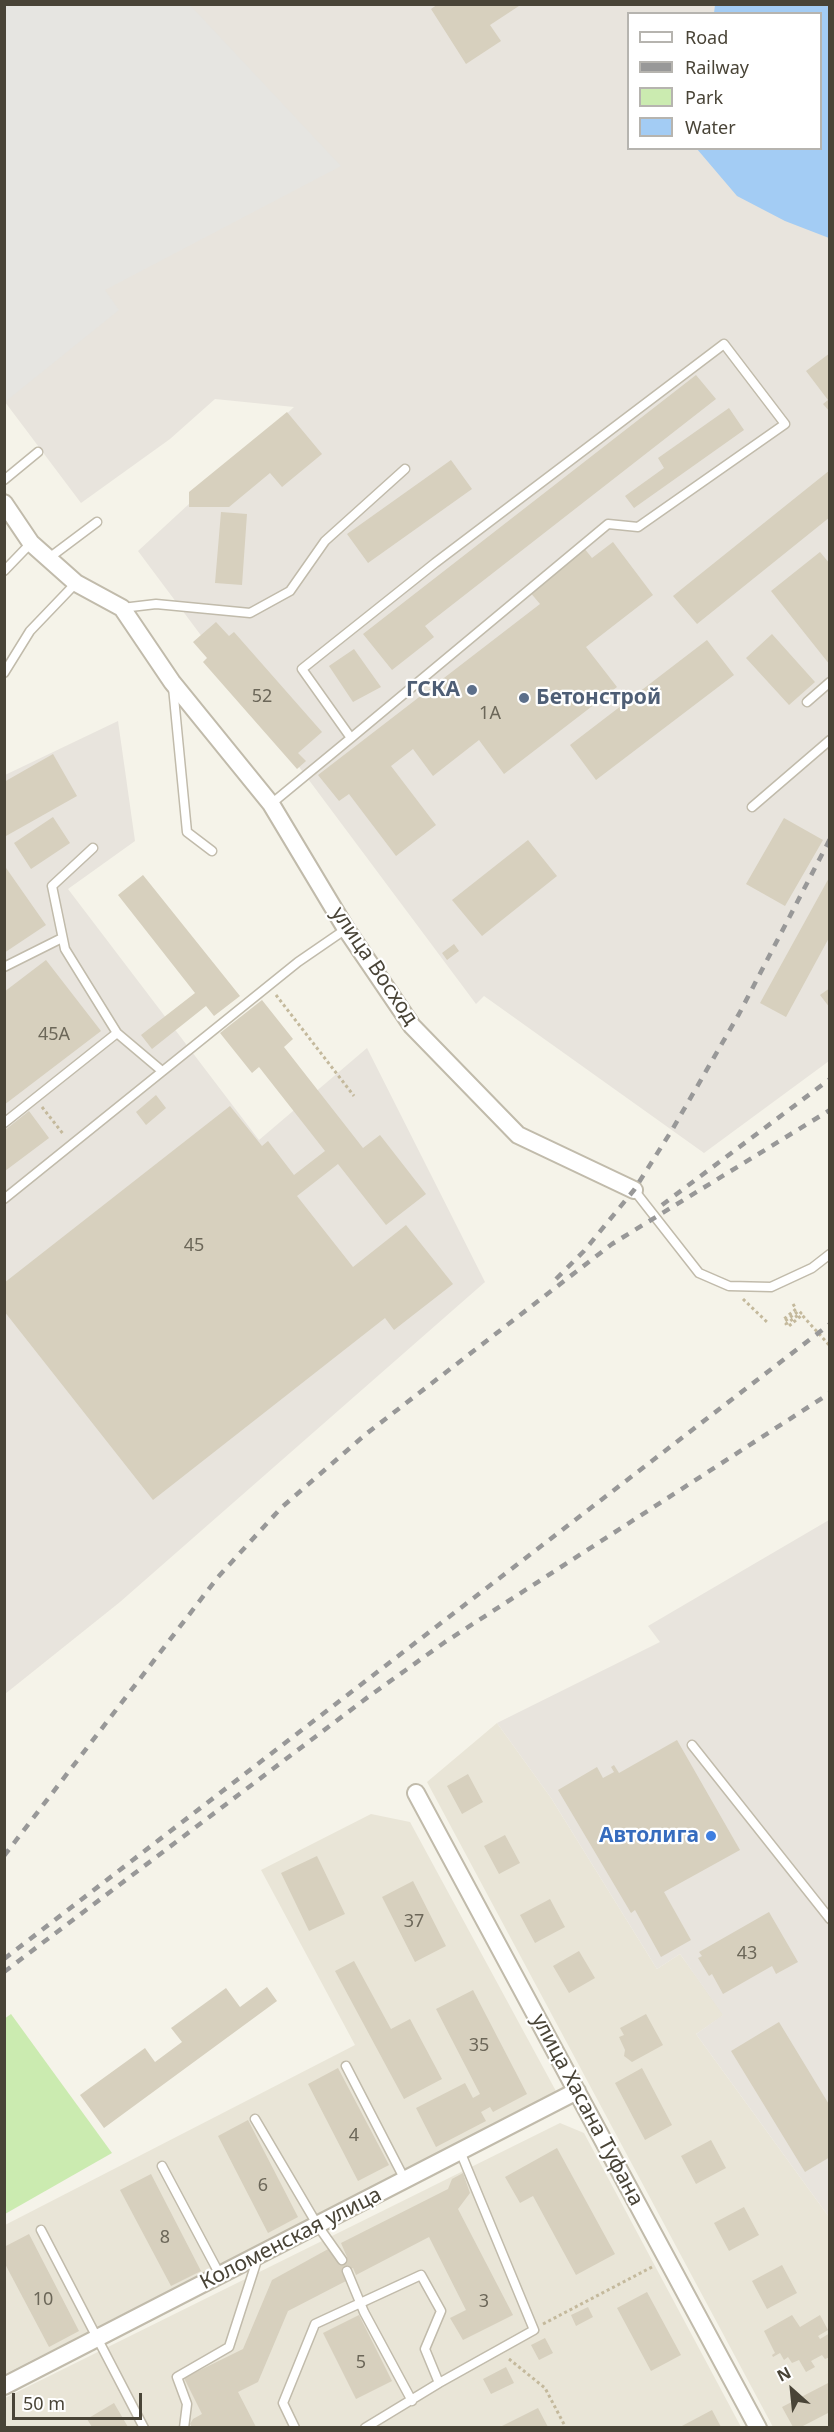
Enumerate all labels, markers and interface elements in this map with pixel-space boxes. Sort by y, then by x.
legend [627,12,822,150]
text: Road [685,25,728,49]
text: Railway [685,55,749,79]
text: Park [685,85,723,109]
text: Water [685,115,736,139]
place label: ГСКА [406,677,460,703]
marker: ГСКА [465,683,479,697]
place label: Бетонстрой [536,685,661,711]
house number: 52 [252,686,272,708]
marker: Бетонстрой [517,691,531,705]
house number: 1А [479,703,501,725]
street label: улица Восход [325,902,423,1030]
house number: 45А [38,1024,70,1046]
house number: 45 [184,1235,204,1257]
place label: Автолига [599,1823,699,1849]
marker: Автолига [704,1829,718,1843]
house number: 37 [404,1911,424,1933]
house number: 43 [737,1943,757,1965]
street label: улица Хасана Туфана [526,2010,648,2210]
house number: 35 [469,2035,489,2057]
house number: 4 [349,2125,359,2147]
house number: 6 [258,2175,268,2197]
street label: Коломенская улица [196,2182,386,2296]
house number: 8 [160,2227,170,2249]
house number: 10 [33,2289,53,2311]
house number: 3 [479,2291,489,2313]
house number: 5 [356,2352,366,2374]
north arrow [762,2360,822,2420]
text: N [773,2361,795,2387]
scale bar [15,2381,146,2419]
text: 50 m [23,2391,65,2415]

